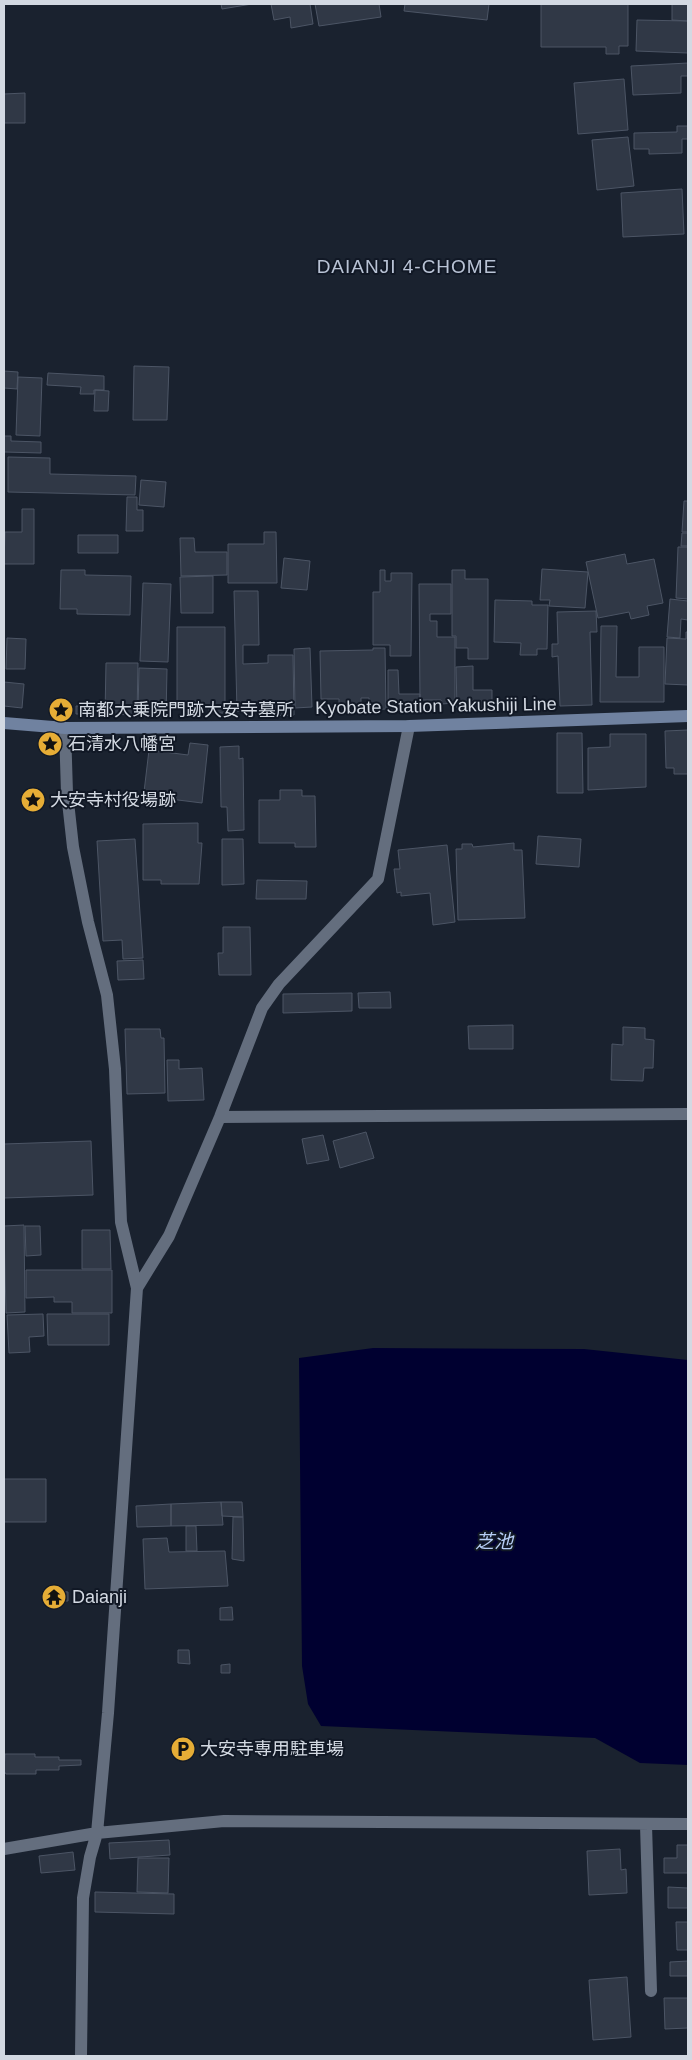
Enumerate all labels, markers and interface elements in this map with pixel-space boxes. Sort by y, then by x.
district label: DAIANJI 4-CHOME [317,256,497,277]
street label: Kyobate Station Yakushiji Line [315,694,557,718]
place icon: 南都大乗院門跡大安寺墓所 [48,697,74,723]
place label: 南都大乗院門跡大安寺墓所 [78,700,294,720]
place icon: 石清水八幡宮 [37,731,63,757]
place label: 石清水八幡宮 [68,734,176,754]
place icon: 大安寺村役場跡 [20,787,46,813]
place label: 大安寺村役場跡 [50,790,176,810]
water label: 芝池 [475,1531,515,1552]
temple icon: Daianji [41,1584,67,1610]
place label: Daianji [72,1587,127,1607]
parking icon: 大安寺専用駐車場 [170,1736,196,1762]
place label: 大安寺専用駐車場 [200,1739,344,1759]

